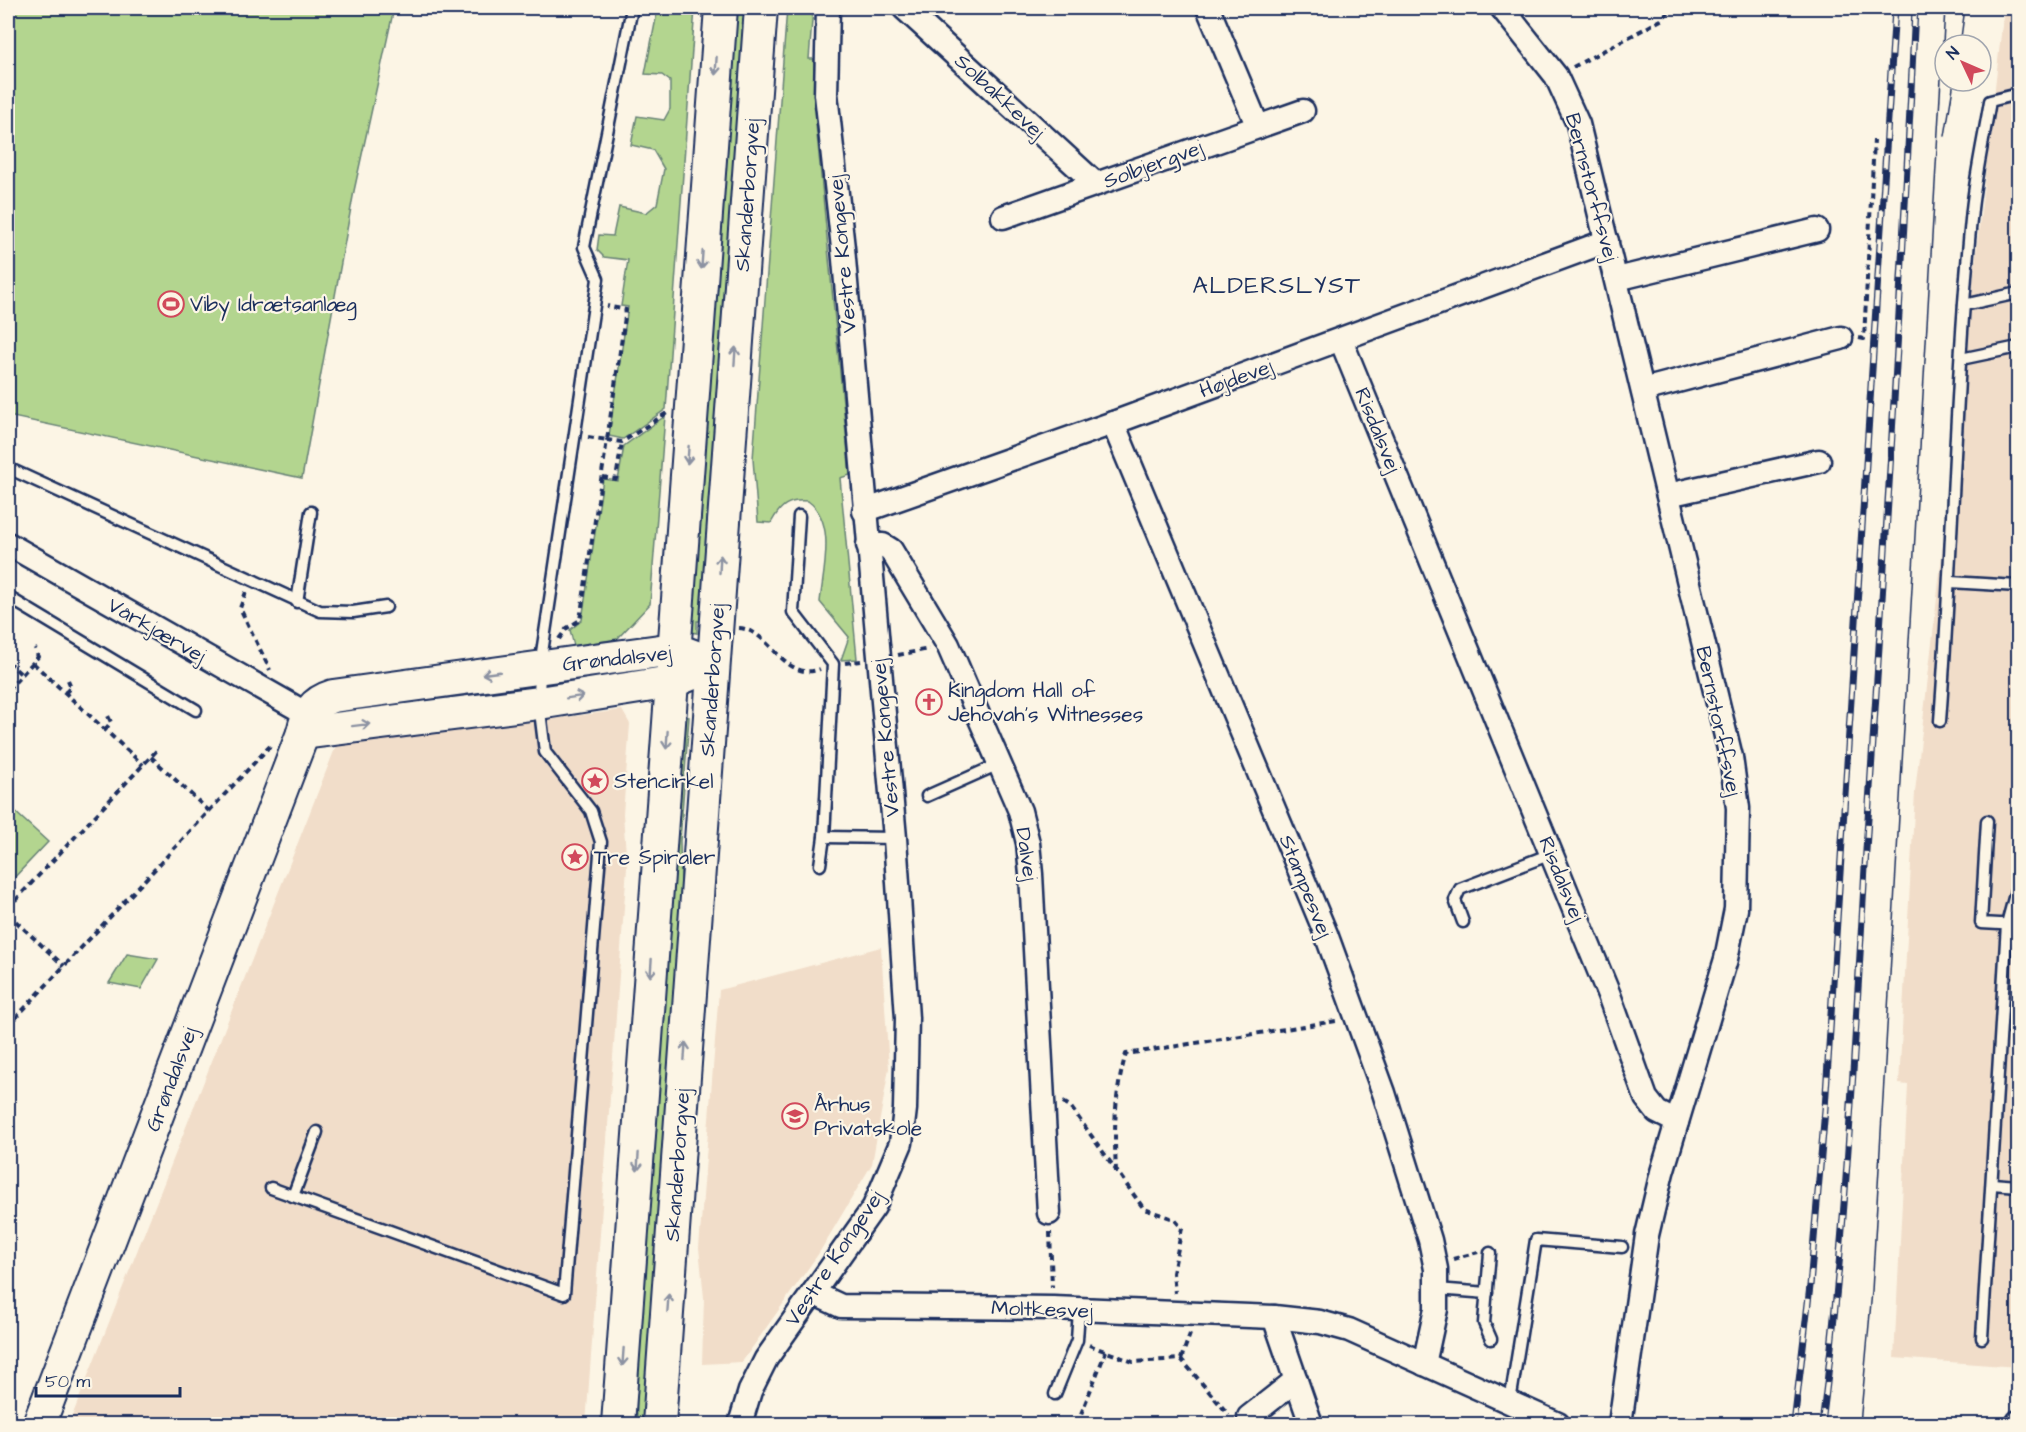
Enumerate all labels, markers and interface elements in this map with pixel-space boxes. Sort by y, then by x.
north arrow [1933,33,1993,93]
text: N [1942,42,1964,65]
street label: Solbakkevej [948,47,1052,146]
one-way arrow [711,55,722,75]
street label: Bernstorffsvej [1558,110,1625,265]
street label: Skanderborgvej [728,117,769,273]
street label: Solbjergvej [1099,133,1208,198]
street label: Vestre Kongevej [821,173,866,334]
one-way arrow [697,250,708,270]
district label: ALDERSLYST [1192,269,1362,303]
sports icon: Viby Idrætsanlæg [156,289,186,319]
place label: Viby Idrætsanlæg [190,290,357,321]
one-way arrow [730,346,741,366]
street label: Højdevej [1195,352,1277,405]
street label: Risdalsvej [1347,383,1408,478]
one-way arrow [683,444,694,464]
one-way arrow [714,555,725,575]
street label: Vårkjærvej [102,591,211,670]
street label: Skanderborgvej [693,602,734,758]
street label: Grøndalsvej [561,638,673,679]
street label: Bernstorffsvej [1688,644,1749,799]
street label: Vestre Kongevej [864,657,909,818]
one-way arrow [482,668,502,679]
place label: Kingdom Hall of Jehovah's Witnesses [948,676,1143,729]
church icon: Kingdom Hall of Jehovah's Witnesses [914,687,944,717]
one-way arrow [565,691,584,702]
one-way arrow [350,719,370,730]
one-way arrow [662,730,673,750]
place icon: Stencirkel [580,766,610,796]
place label: Stencirkel [614,767,713,796]
street label: Dalvej [1008,826,1045,883]
street label: Stampesvej [1271,830,1339,943]
street label: Risdalsvej [1531,832,1592,927]
place icon: Tre Spiraler [560,842,590,872]
place label: Tre Spiraler [594,843,716,873]
one-way arrow [646,957,657,977]
street label: Grøndalsvej [138,1023,205,1136]
one-way arrow [680,1042,691,1062]
street label: Skanderborgvej [658,1087,699,1243]
place label: Århus Privatskole [814,1090,922,1143]
school or university icon: Århus Privatskole [780,1101,810,1131]
one-way arrow [632,1152,643,1172]
street label: Vestre Kongevej [778,1184,892,1333]
street label: Moltkesvej [991,1293,1094,1326]
one-way arrow [662,1294,673,1314]
one-way arrow [618,1346,629,1366]
scale bar [36,1360,180,1398]
text: 50 m [45,1369,90,1394]

